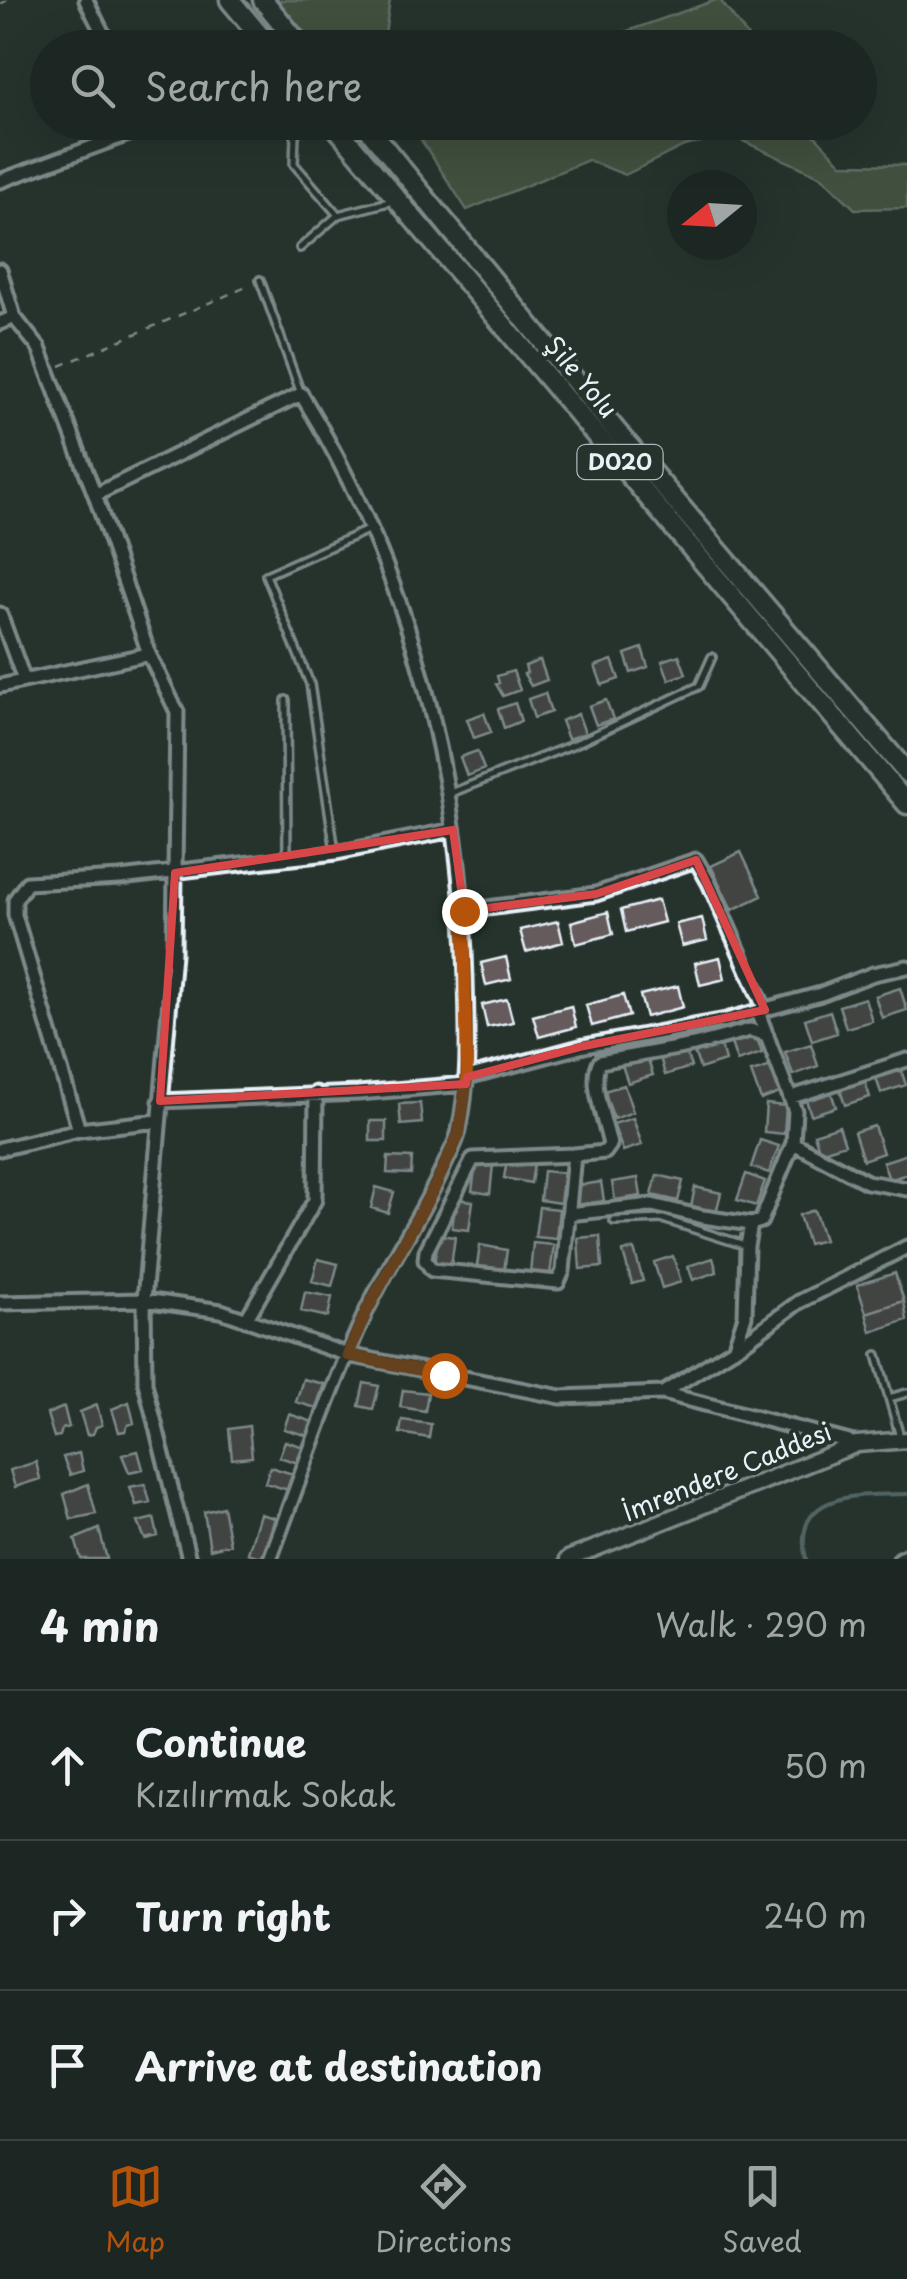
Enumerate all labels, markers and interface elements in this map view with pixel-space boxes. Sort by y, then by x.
search box [30,30,877,140]
text: Search here [145,57,362,114]
icon: search [65,58,120,113]
north arrow [667,170,757,260]
street label: Şile Yolu [536,327,627,426]
road number: D020 [578,445,662,479]
route end [442,889,488,935]
route start [422,1353,468,1399]
street label: İmrendere Caddesi [616,1412,837,1530]
text: 4 min [40,1593,160,1656]
text: Walk · 290 m [655,1600,867,1648]
text: Continue [135,1713,306,1770]
icon: ahead [40,1738,95,1793]
text: 50 m [784,1741,867,1789]
text: Kızılırmak Sokak [135,1770,396,1818]
text: Turn right [135,1887,331,1944]
icon: right [40,1888,95,1943]
text: 240 m [764,1891,867,1939]
text: Arrive at destination [135,2037,543,2094]
icon: arrive [40,2038,95,2093]
tab: Map [105,2159,165,2262]
tab: Directions [376,2159,512,2262]
tab: Saved [722,2159,802,2262]

